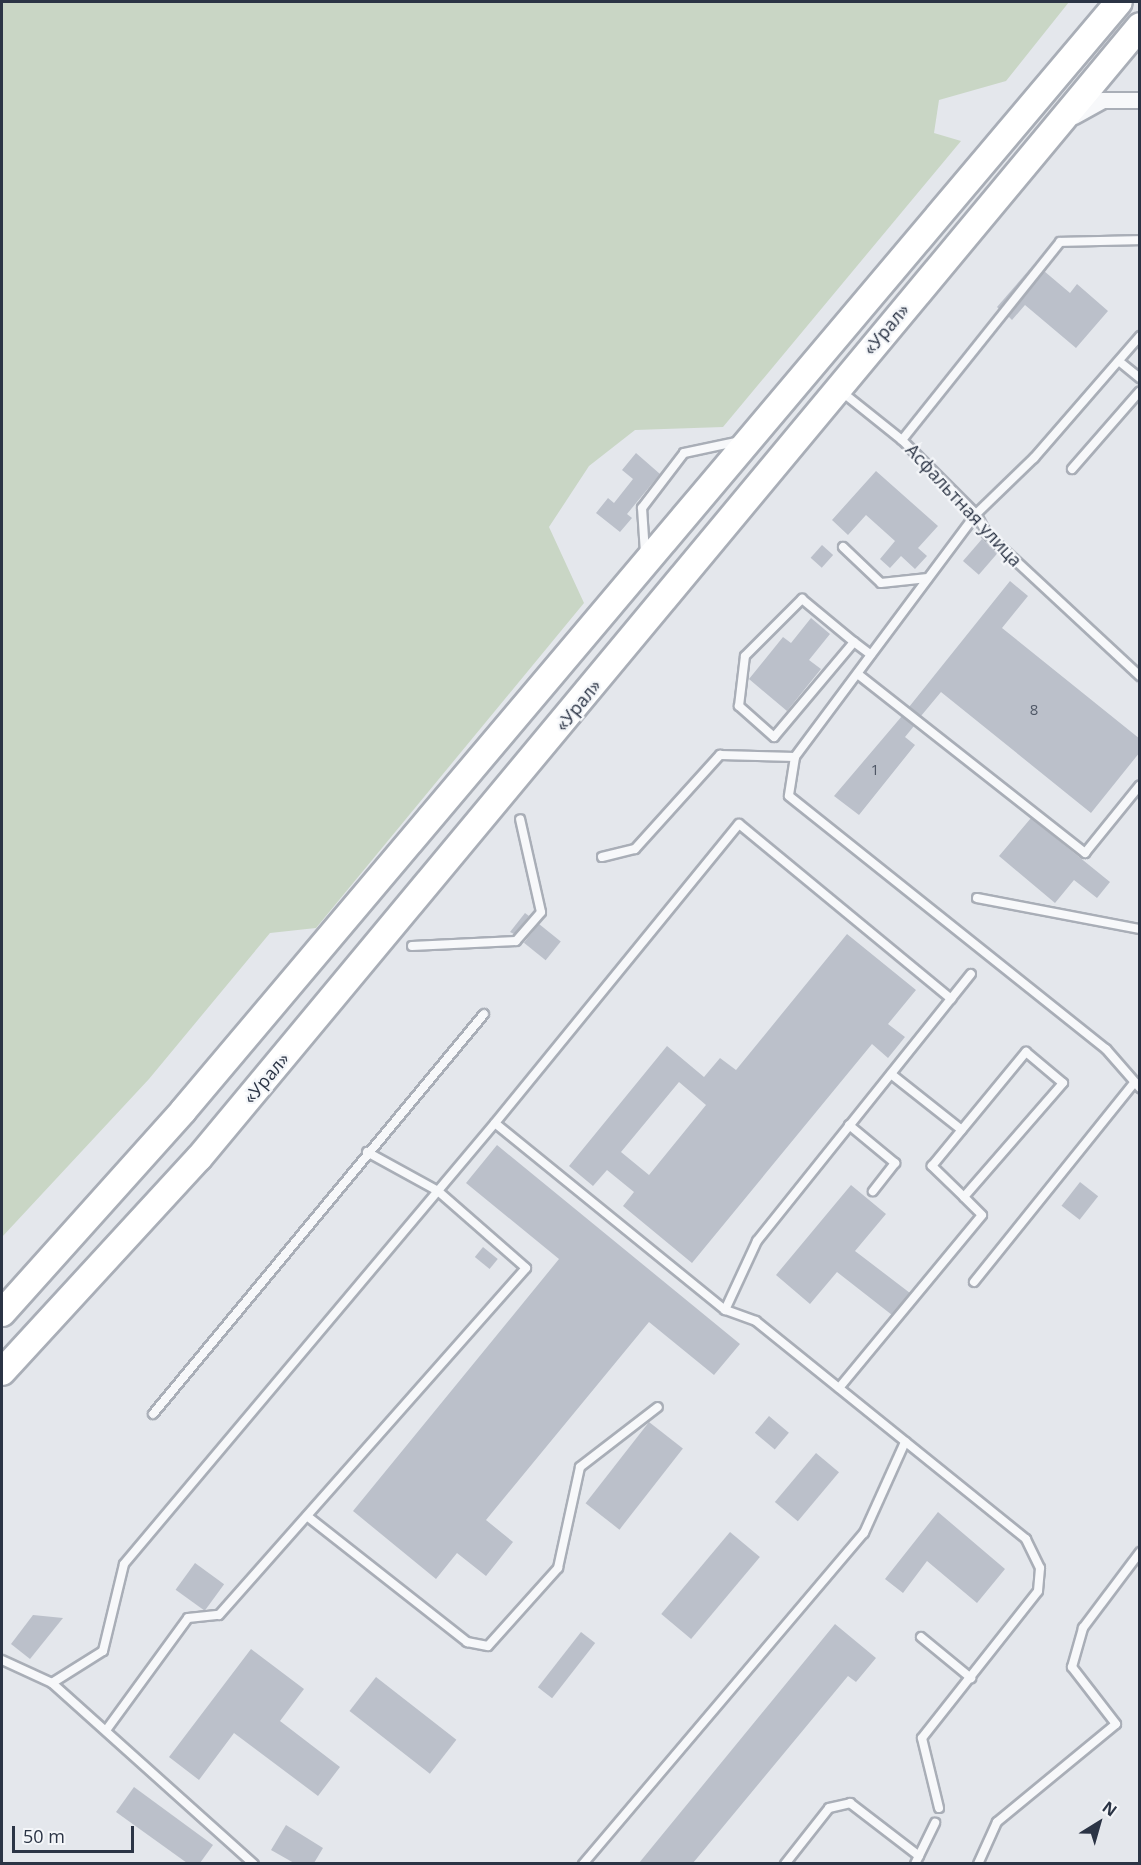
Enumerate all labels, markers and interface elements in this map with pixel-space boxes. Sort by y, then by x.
street label: «Урал» [858,299,914,359]
street label: Асфальтная улица [901,439,1027,571]
street label: «Урал» [551,675,605,735]
house number: 8 [1030,701,1038,719]
house number: 1 [871,761,879,779]
street label: «Урал» [238,1048,294,1108]
north arrow [1069,1793,1129,1853]
text: N [1098,1796,1122,1821]
scale bar [15,1814,136,1852]
text: 50 m [23,1824,65,1848]

